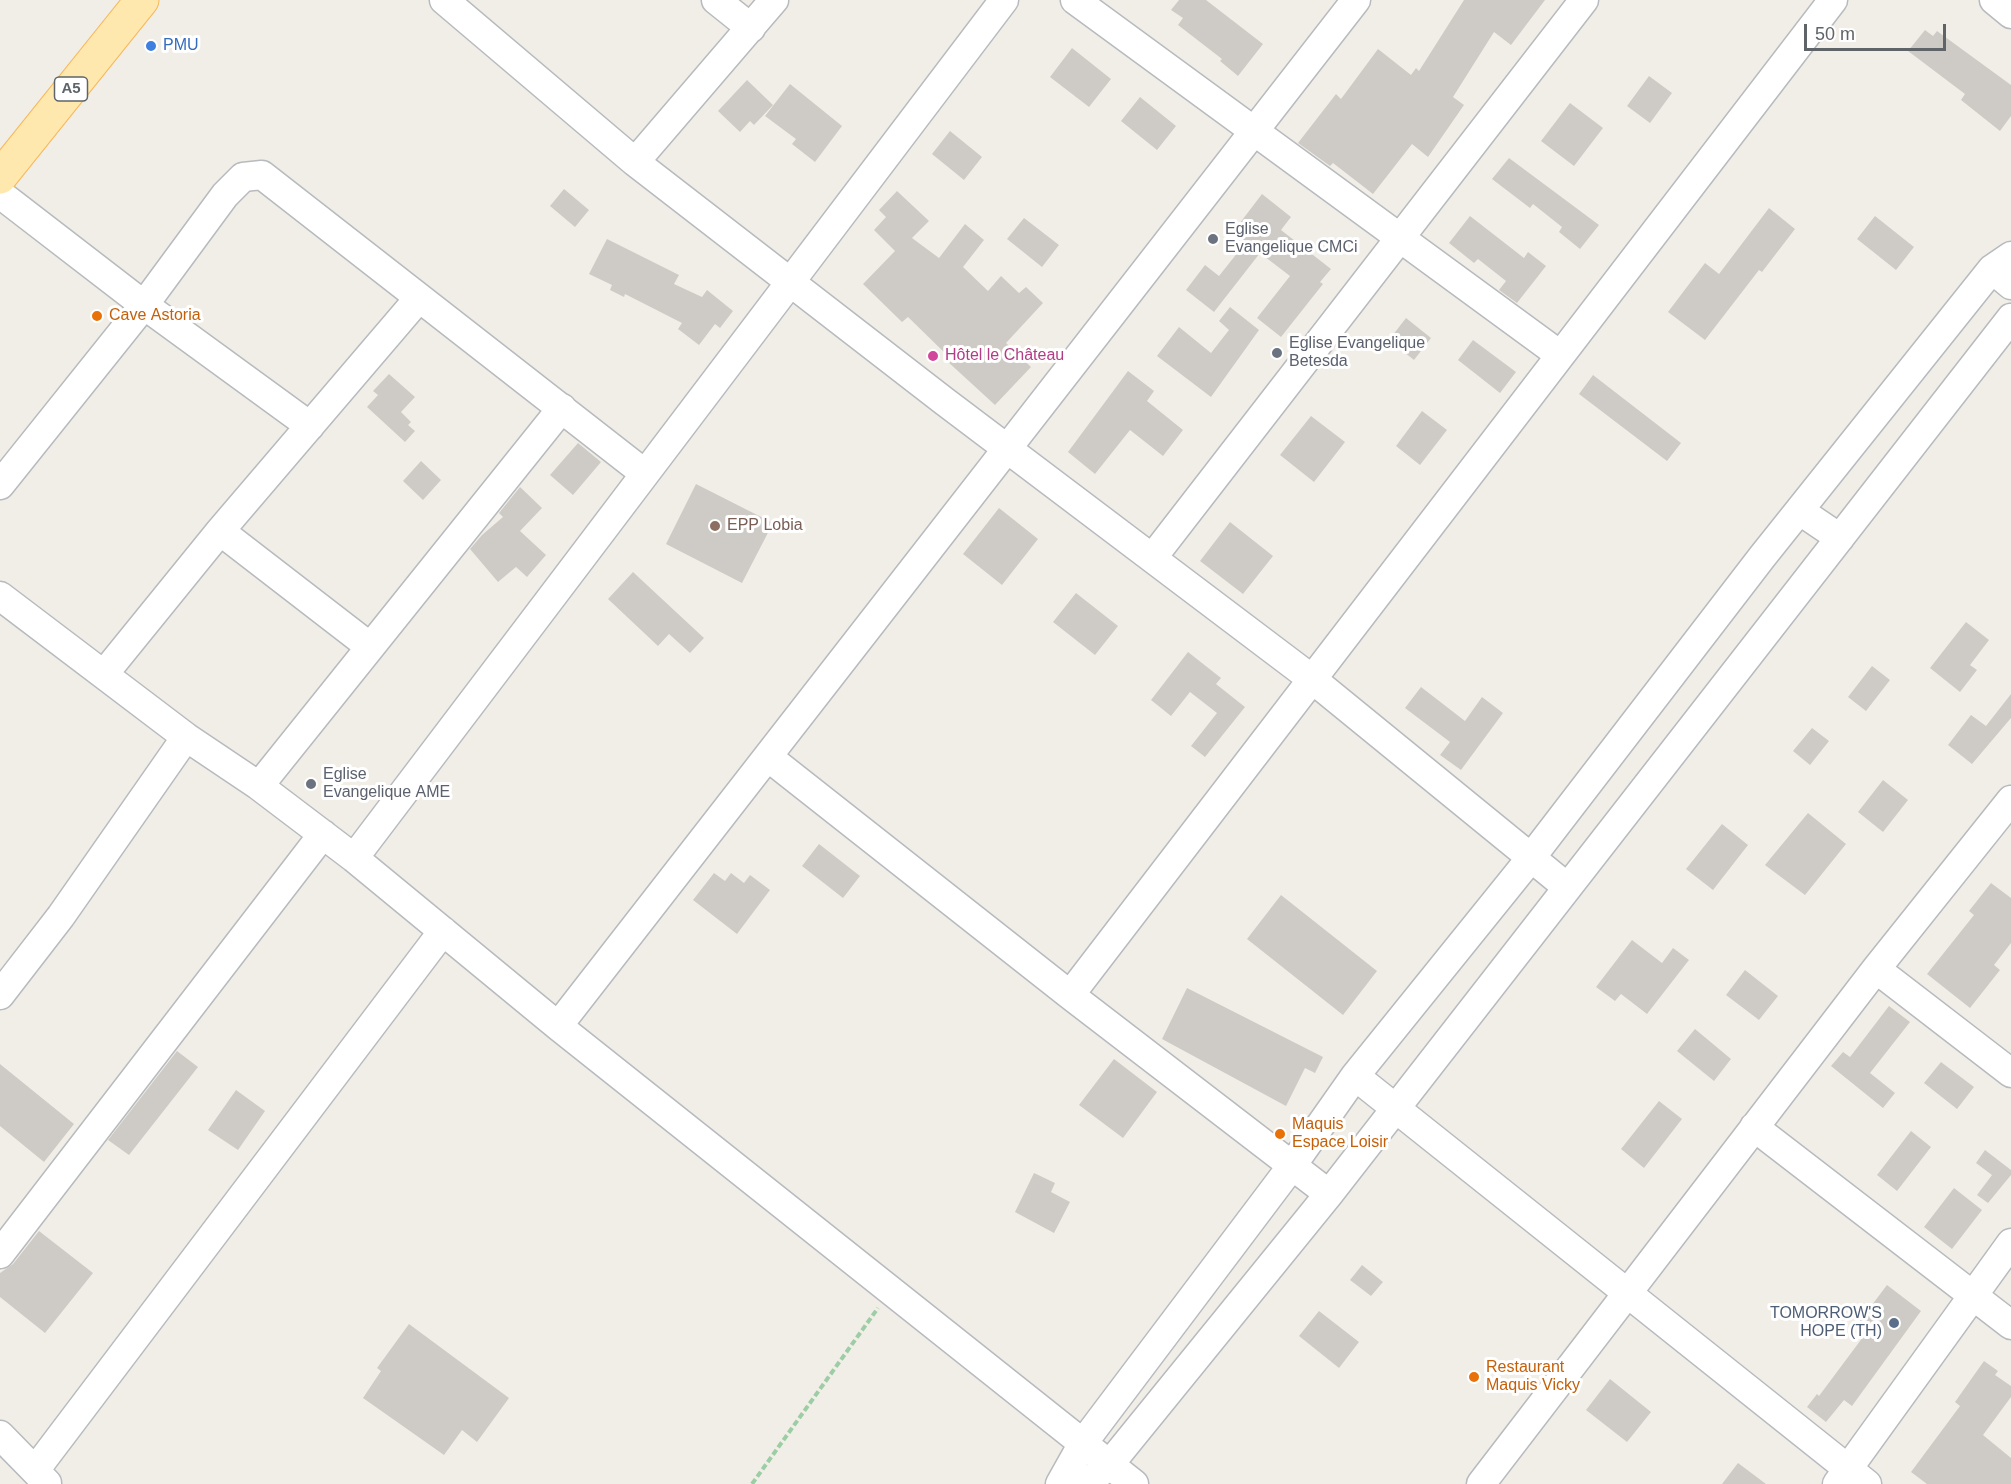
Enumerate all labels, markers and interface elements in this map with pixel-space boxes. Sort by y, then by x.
scale bar [1807,12,1950,50]
text: 50 m [1815,24,1855,44]
place label: PMU [163,36,199,56]
marker: PMU [144,39,158,53]
road number: A5 [54,77,88,101]
place label: Eglise Evangelique CMCi [1225,220,1358,258]
marker: Eglise Evangelique CMCi [1206,232,1220,246]
place label: Cave Astoria [109,306,201,326]
marker: Cave Astoria [90,309,104,323]
place label: Eglise Evangelique Betesda [1289,334,1425,372]
place label: Hôtel le Château [945,346,1064,366]
marker: Eglise Evangelique Betesda [1270,346,1284,360]
marker: Hôtel le Château [926,349,940,363]
place label: EPP Lobia [727,516,803,536]
marker: EPP Lobia [708,519,722,533]
place label: Eglise Evangelique AME [323,765,450,803]
marker: Eglise Evangelique AME [304,777,318,791]
place label: Maquis Espace Loisir [1292,1115,1388,1153]
marker: Maquis Espace Loisir [1273,1127,1287,1141]
place label: TOMORROW'S HOPE (TH) [1770,1304,1882,1342]
marker: TOMORROW'S HOPE (TH) [1887,1316,1901,1330]
place label: Restaurant Maquis Vicky [1486,1358,1580,1396]
marker: Restaurant Maquis Vicky [1467,1370,1481,1384]

